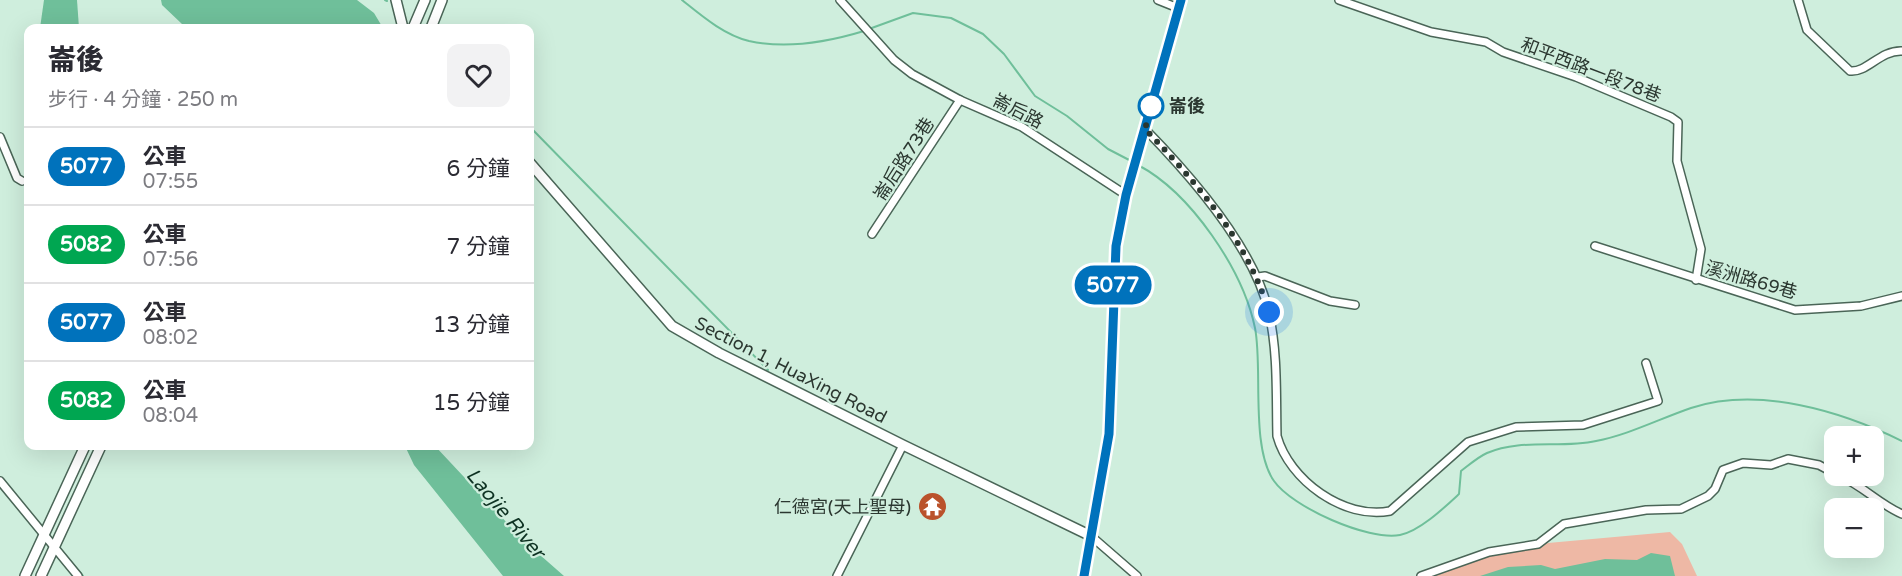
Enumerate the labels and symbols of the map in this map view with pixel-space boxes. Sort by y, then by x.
street label: 和平西路一段78巷 [1518,33,1664,107]
street label: 崙后路 [989,89,1047,133]
marker: 崙後 [1138,93,1164,119]
place label: 崙後 [1169,95,1205,117]
street label: 崙后路73巷 [869,113,939,205]
street label: 溪洲路69巷 [1702,256,1800,304]
line badge: 5077 [1071,266,1155,304]
your location [1254,297,1284,327]
street label: Section 1, HuaXing Road [691,312,891,428]
water label: Laojie River [461,464,551,565]
temple icon: 仁德宮(天上聖母) [916,491,948,523]
place label: 仁德宮(天上聖母) [774,496,911,518]

